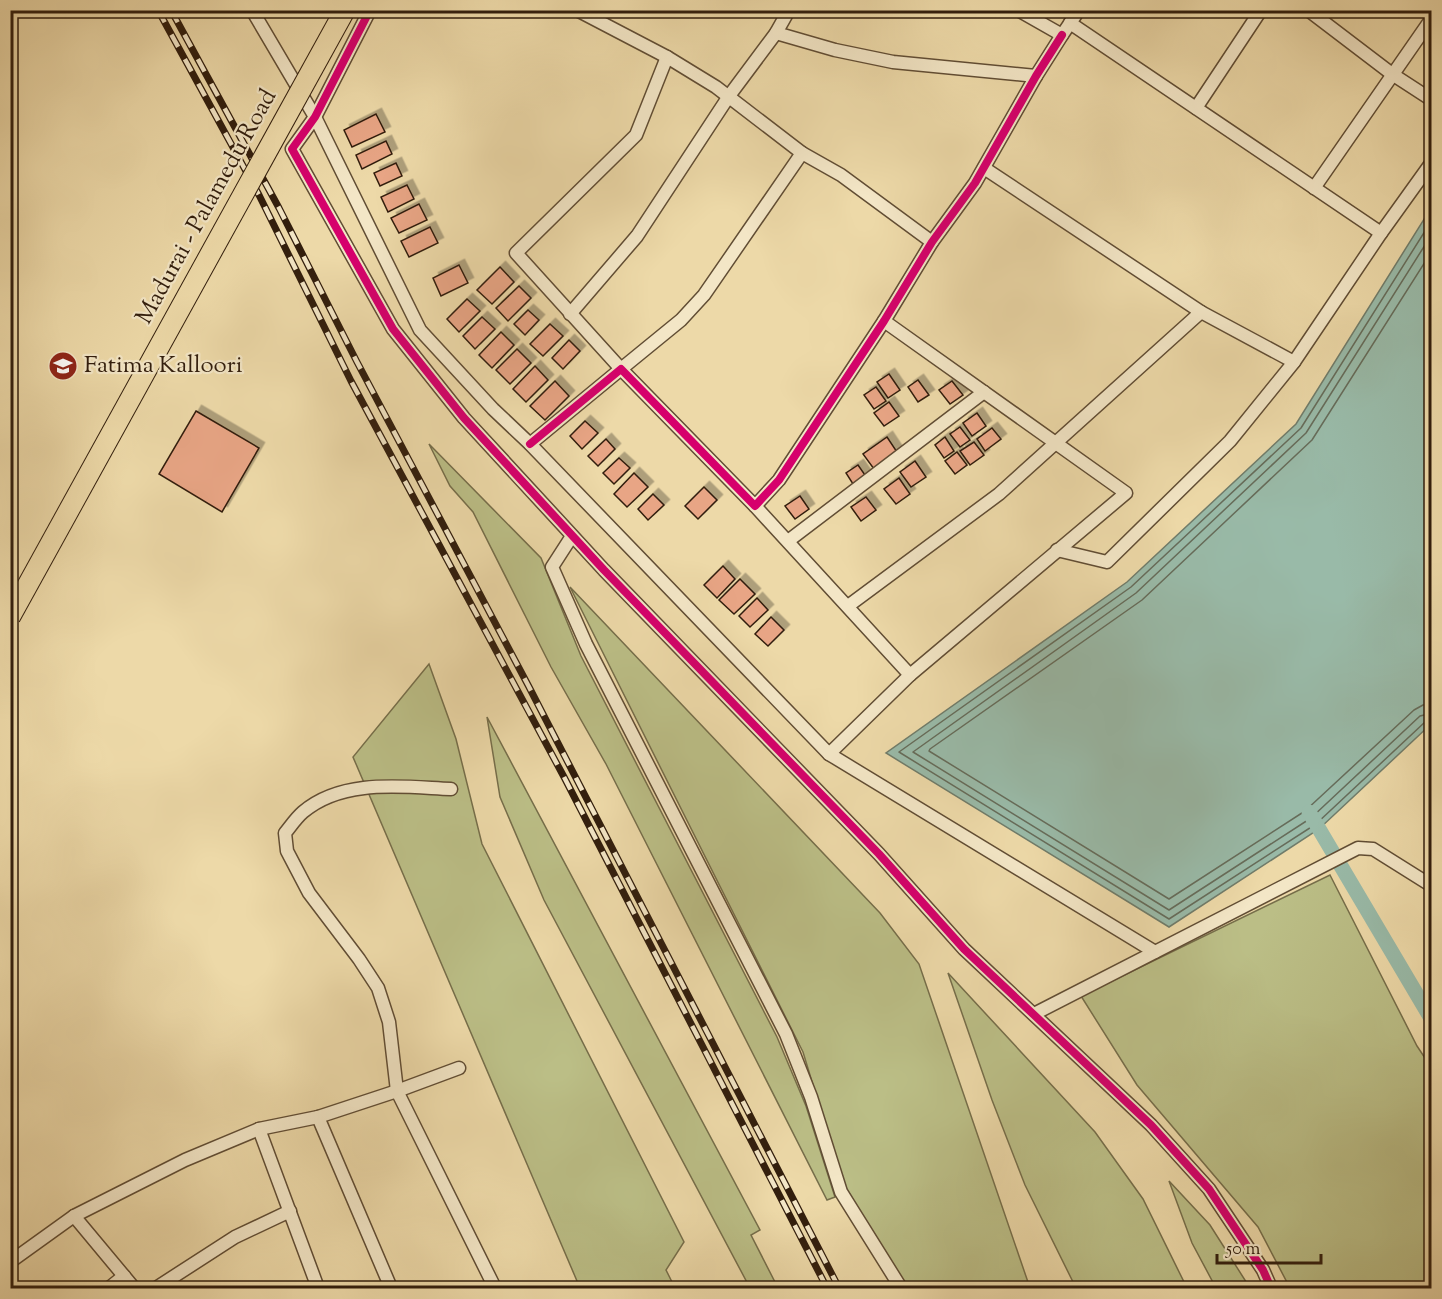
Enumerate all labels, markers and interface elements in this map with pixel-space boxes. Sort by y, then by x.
street label: Madurai - Palamedu Road [128,83,286,331]
place label: Fatima Kalloori [84,349,243,383]
school or university icon: Fatima Kalloori [47,350,79,382]
scale bar [1217,1227,1320,1265]
text: 50 m [1225,1237,1261,1263]

